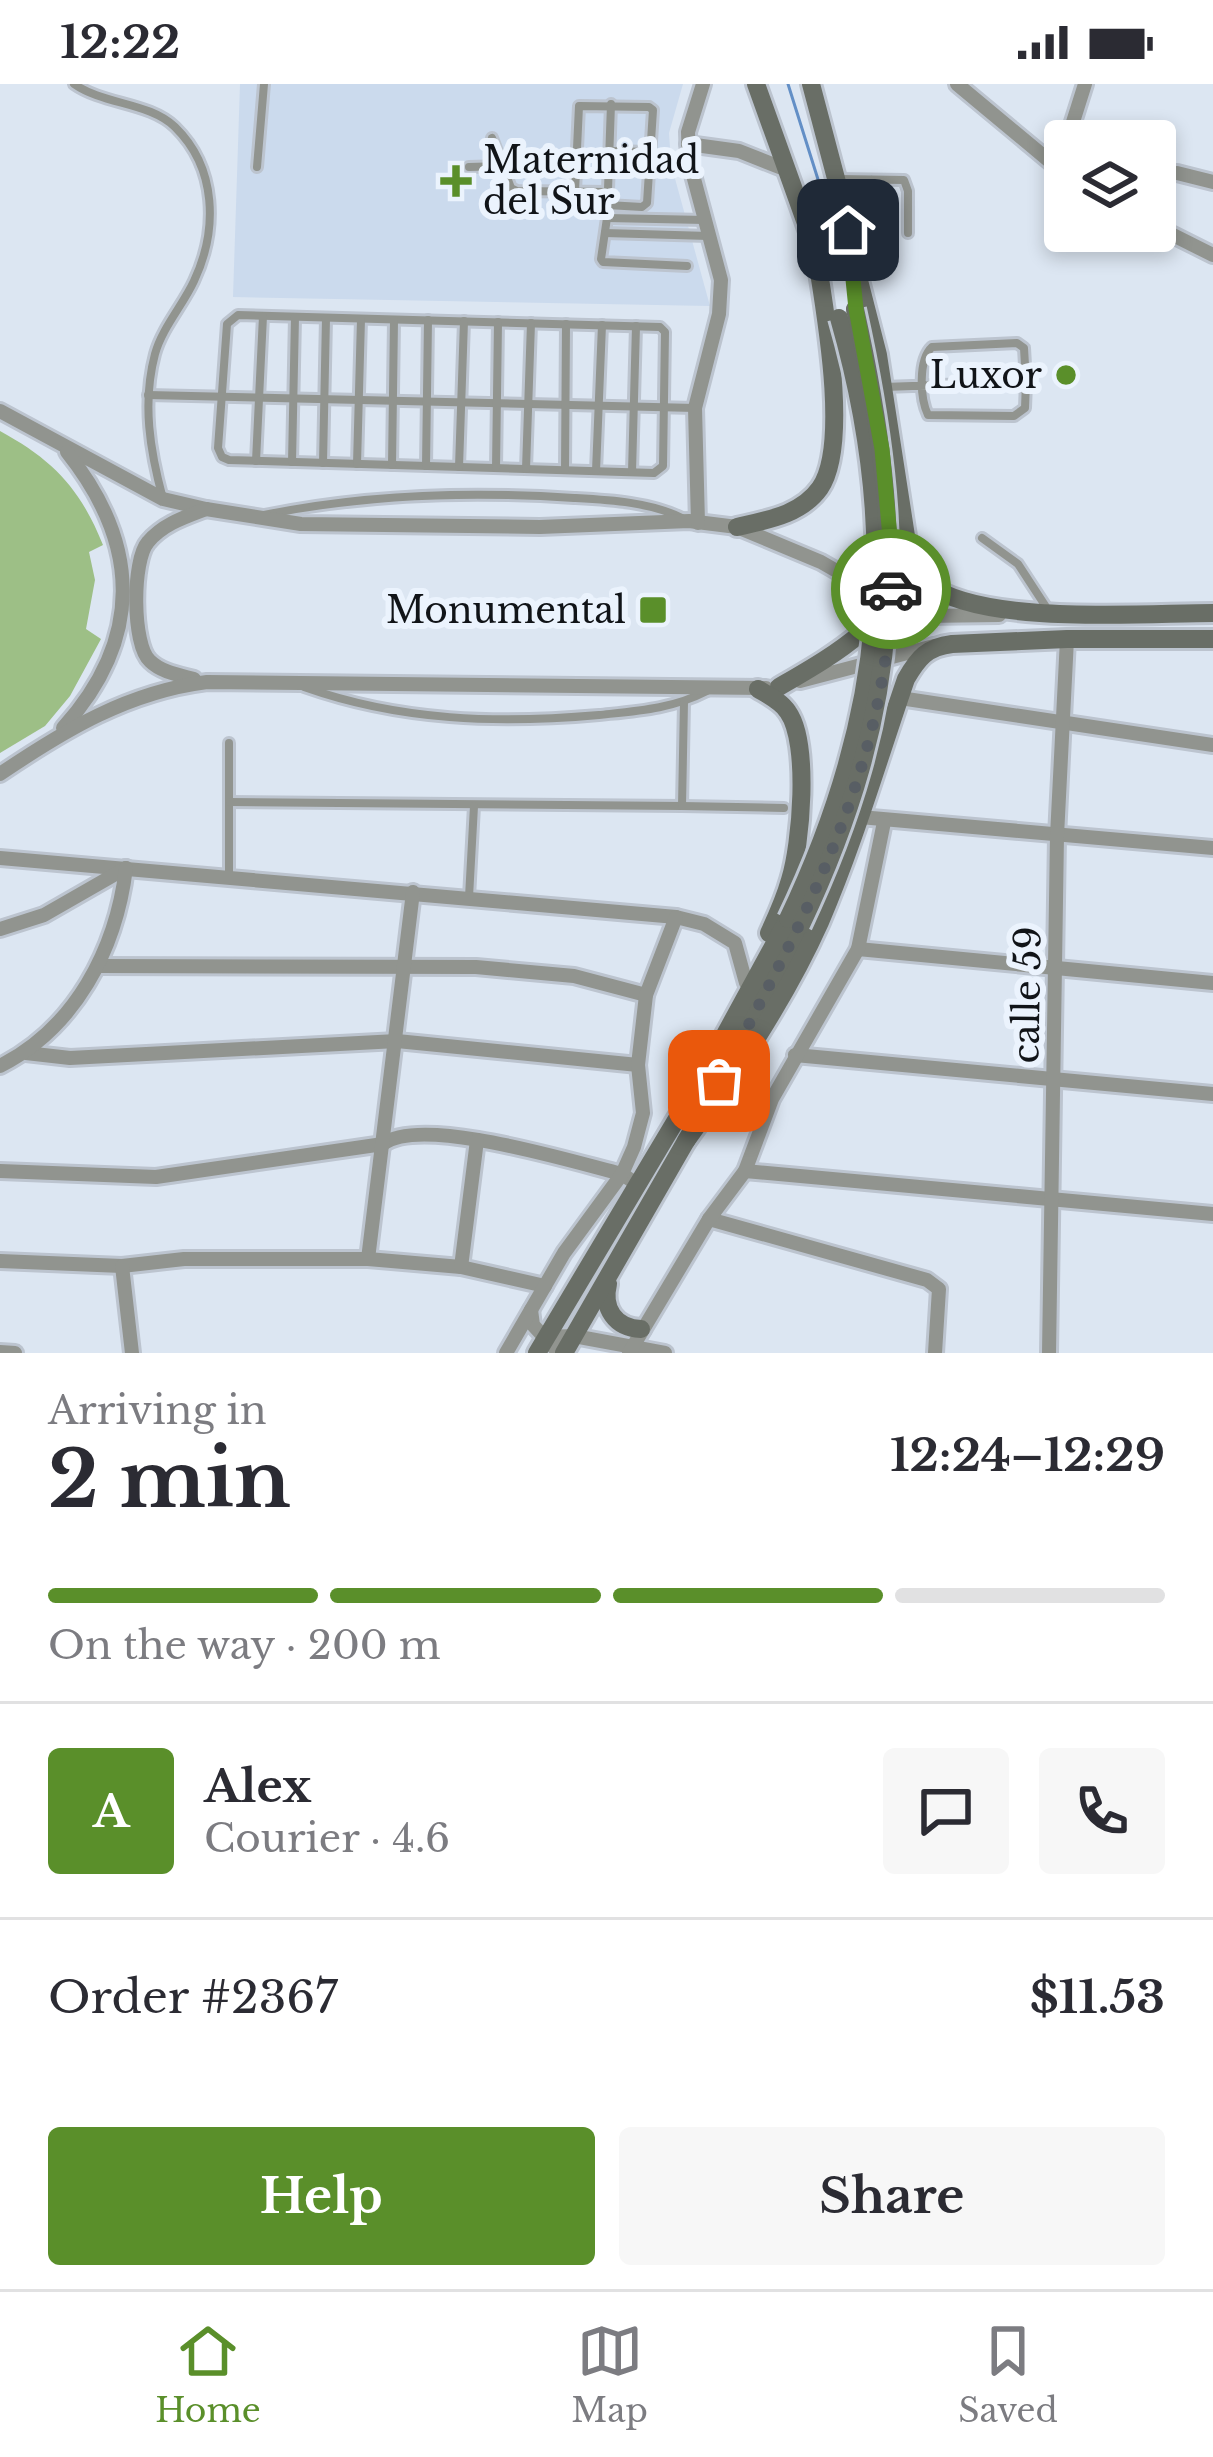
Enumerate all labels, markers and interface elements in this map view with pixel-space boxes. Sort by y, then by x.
text: 12:22 [60,14,180,70]
map controls [1044,120,1176,252]
button: layers [1044,120,1176,252]
place label: Maternidad del Sur [483,138,699,224]
marker: Maternidad del Sur [440,165,472,197]
pin [797,179,899,281]
icon: home [815,197,881,263]
place label: Luxor [930,353,1042,398]
marker: Luxor [1053,362,1079,388]
courier [831,529,951,649]
icon: car [858,556,924,622]
place label: Monumental [386,588,626,633]
marker: Monumental [637,594,669,626]
street label: calle 59 [1003,926,1051,1064]
pin [668,1030,770,1132]
icon: bag [686,1048,752,1114]
text: Arriving in [48,1386,267,1435]
text: 12:24–12:29 [890,1427,1165,1483]
text: 2 min [48,1431,291,1528]
text: On the way · 200 m [48,1621,441,1670]
button: chat [883,1748,1009,1874]
button: phone [1039,1748,1165,1874]
text: Alex [204,1758,311,1814]
text: A [93,1783,129,1839]
text: Courier · 4.6 [204,1814,450,1863]
text: Order #2367 [48,1969,338,2025]
text: $11.53 [1030,1969,1165,2025]
button: Help [48,2127,595,2265]
button: Share [619,2127,1165,2265]
tab: Home [155,2318,261,2431]
tab: Map [571,2318,648,2431]
tab: Saved [958,2318,1058,2431]

